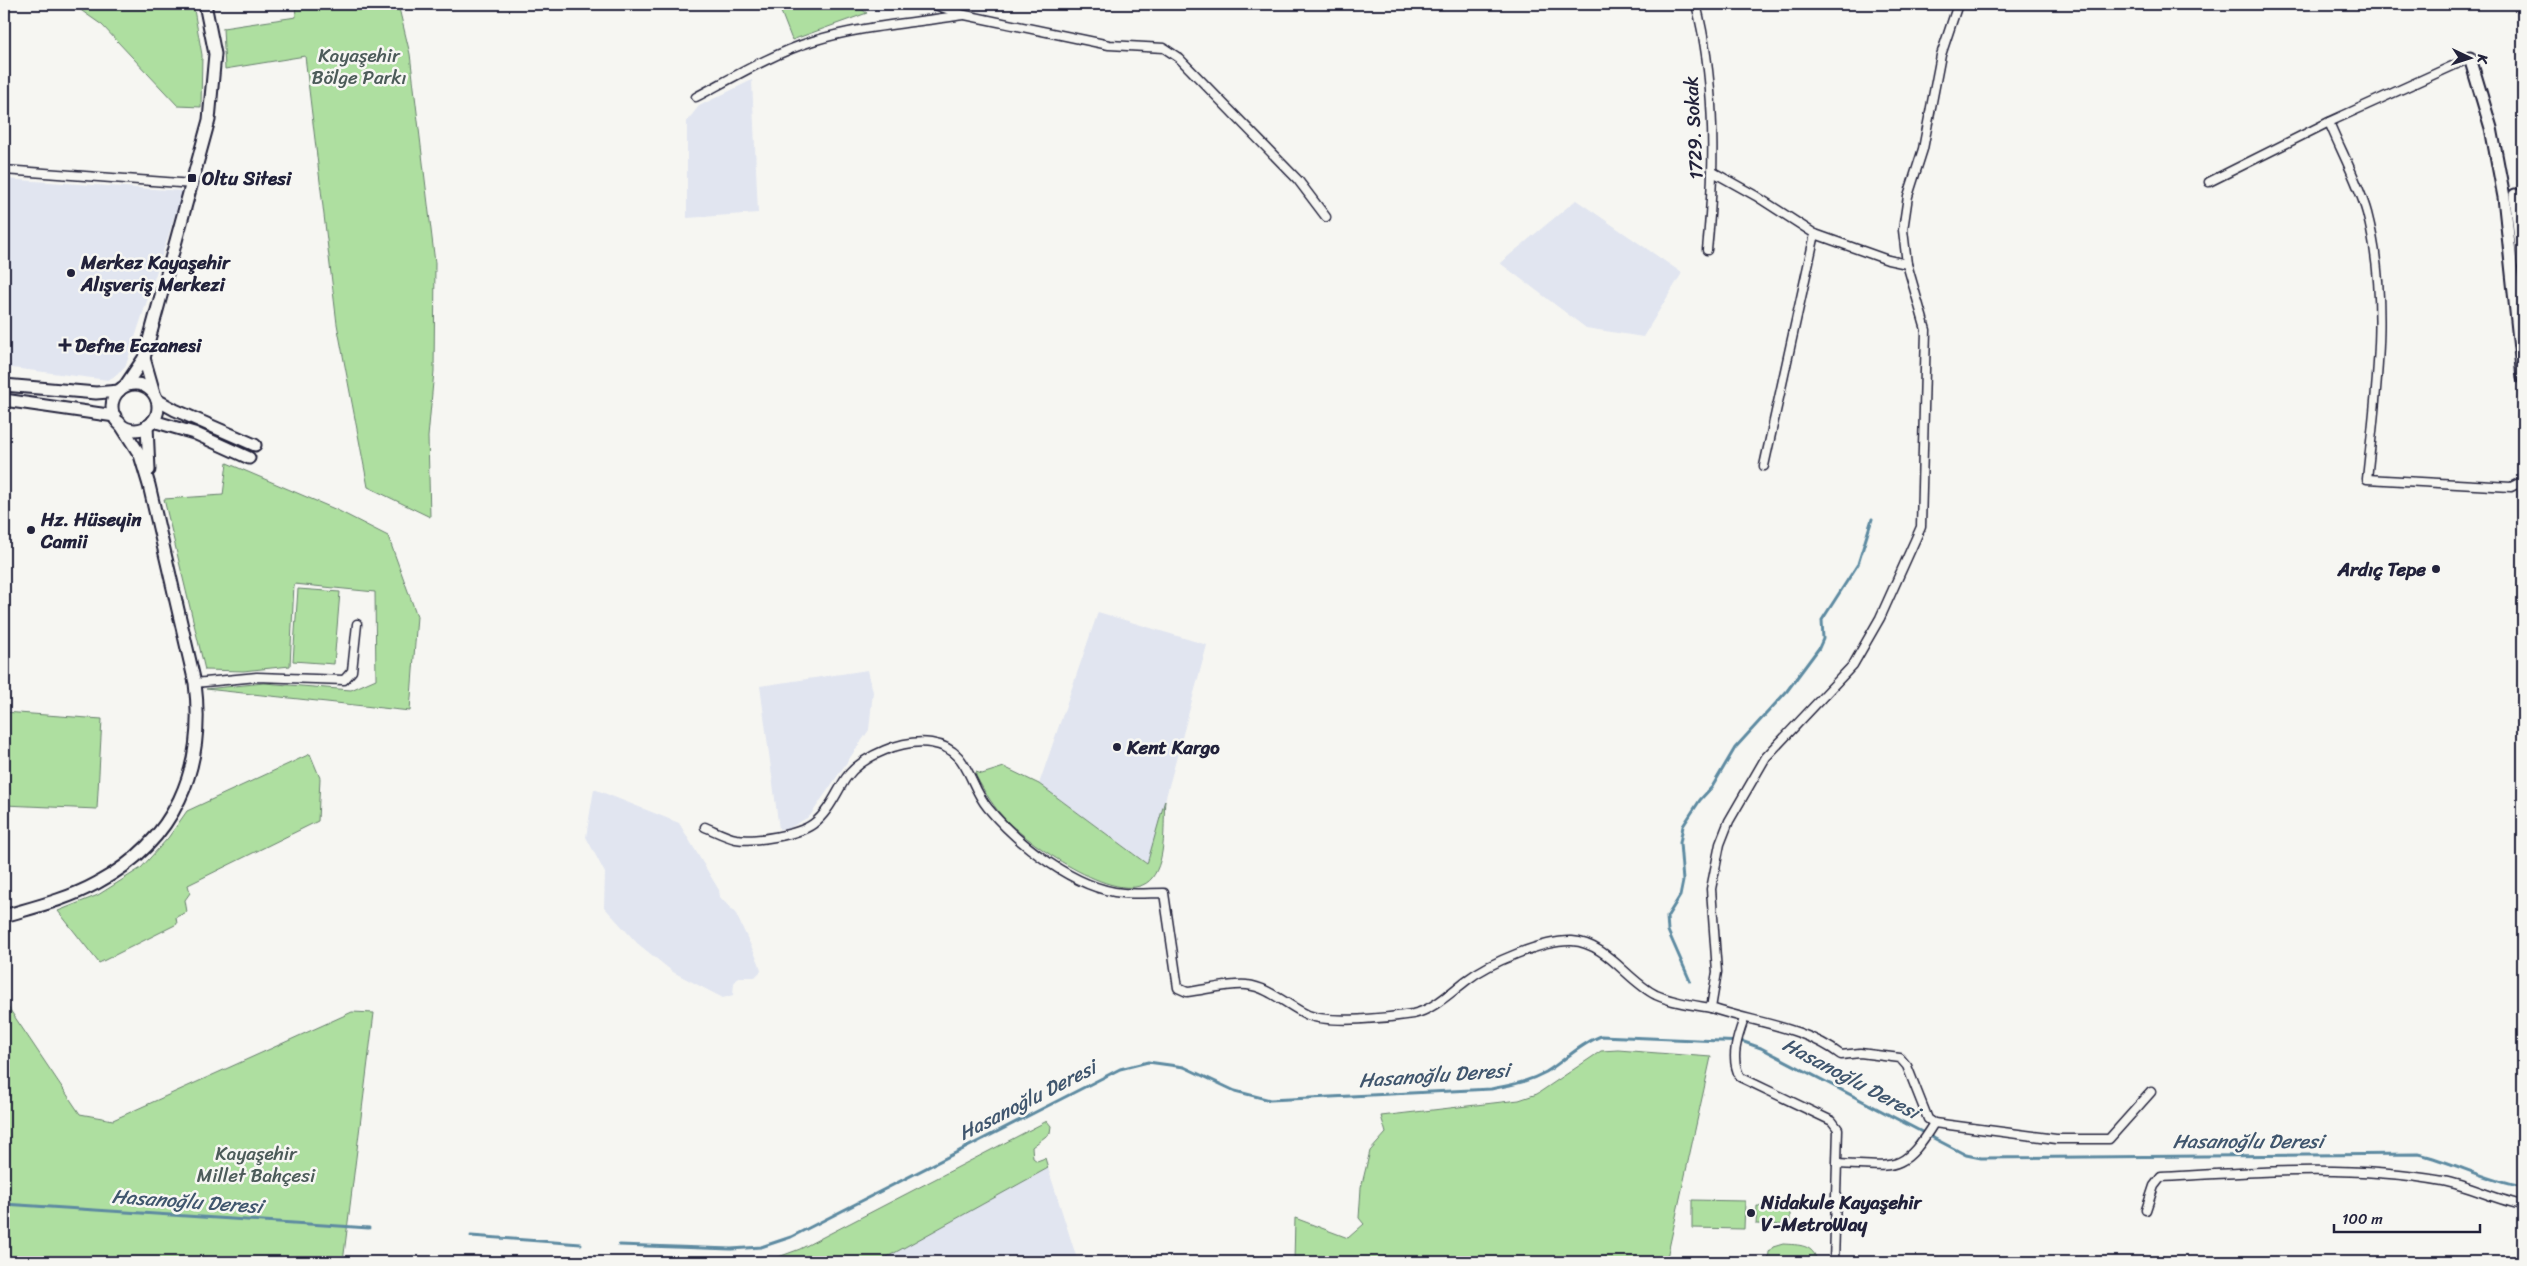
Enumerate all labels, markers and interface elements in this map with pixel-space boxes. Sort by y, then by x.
north arrow [2444,32,2494,82]
park label: Kayaşehir Bölge Parkı [311,39,407,94]
text: K [2470,53,2495,65]
street label: 1729. Sokak [1674,75,1713,181]
place label: Oltu Sitesi [202,162,293,195]
marker: Oltu Sitesi [186,172,198,184]
place label: Merkez Kayaşehir Alışveriş Merkezi [80,246,231,301]
marker: Merkez Kayaşehir Alışveriş Merkezi [65,267,77,279]
place label: Defne Eczanesi [75,329,203,362]
marker: Defne Eczanesi [59,339,71,351]
place label: Hz. Hüseyin Camii [40,503,142,558]
marker: Hz. Hüseyin Camii [25,524,37,536]
place label: Ardıç Tepe [2337,553,2426,586]
marker: Ardıç Tepe [2430,563,2442,575]
place label: Kent Kargo [1126,731,1220,764]
marker: Kent Kargo [1111,741,1123,753]
water label: Hasanoğlu Deresi [1776,1028,1929,1131]
water label: Hasanoğlu Deresi [952,1049,1106,1150]
water label: Hasanoğlu Deresi [1358,1052,1515,1098]
water label: Hasanoğlu Deresi [2173,1124,2328,1159]
park label: Kayaşehir Millet Bahçesi [197,1137,316,1192]
water label: Hasanoğlu Deresi [111,1179,268,1225]
place label: Nidakule Kayaşehir V-MetroWay [1760,1186,1923,1241]
scale bar [2334,1201,2481,1233]
text: 100 m [2342,1206,2383,1232]
marker: Nidakule Kayaşehir V-MetroWay [1745,1207,1757,1219]

